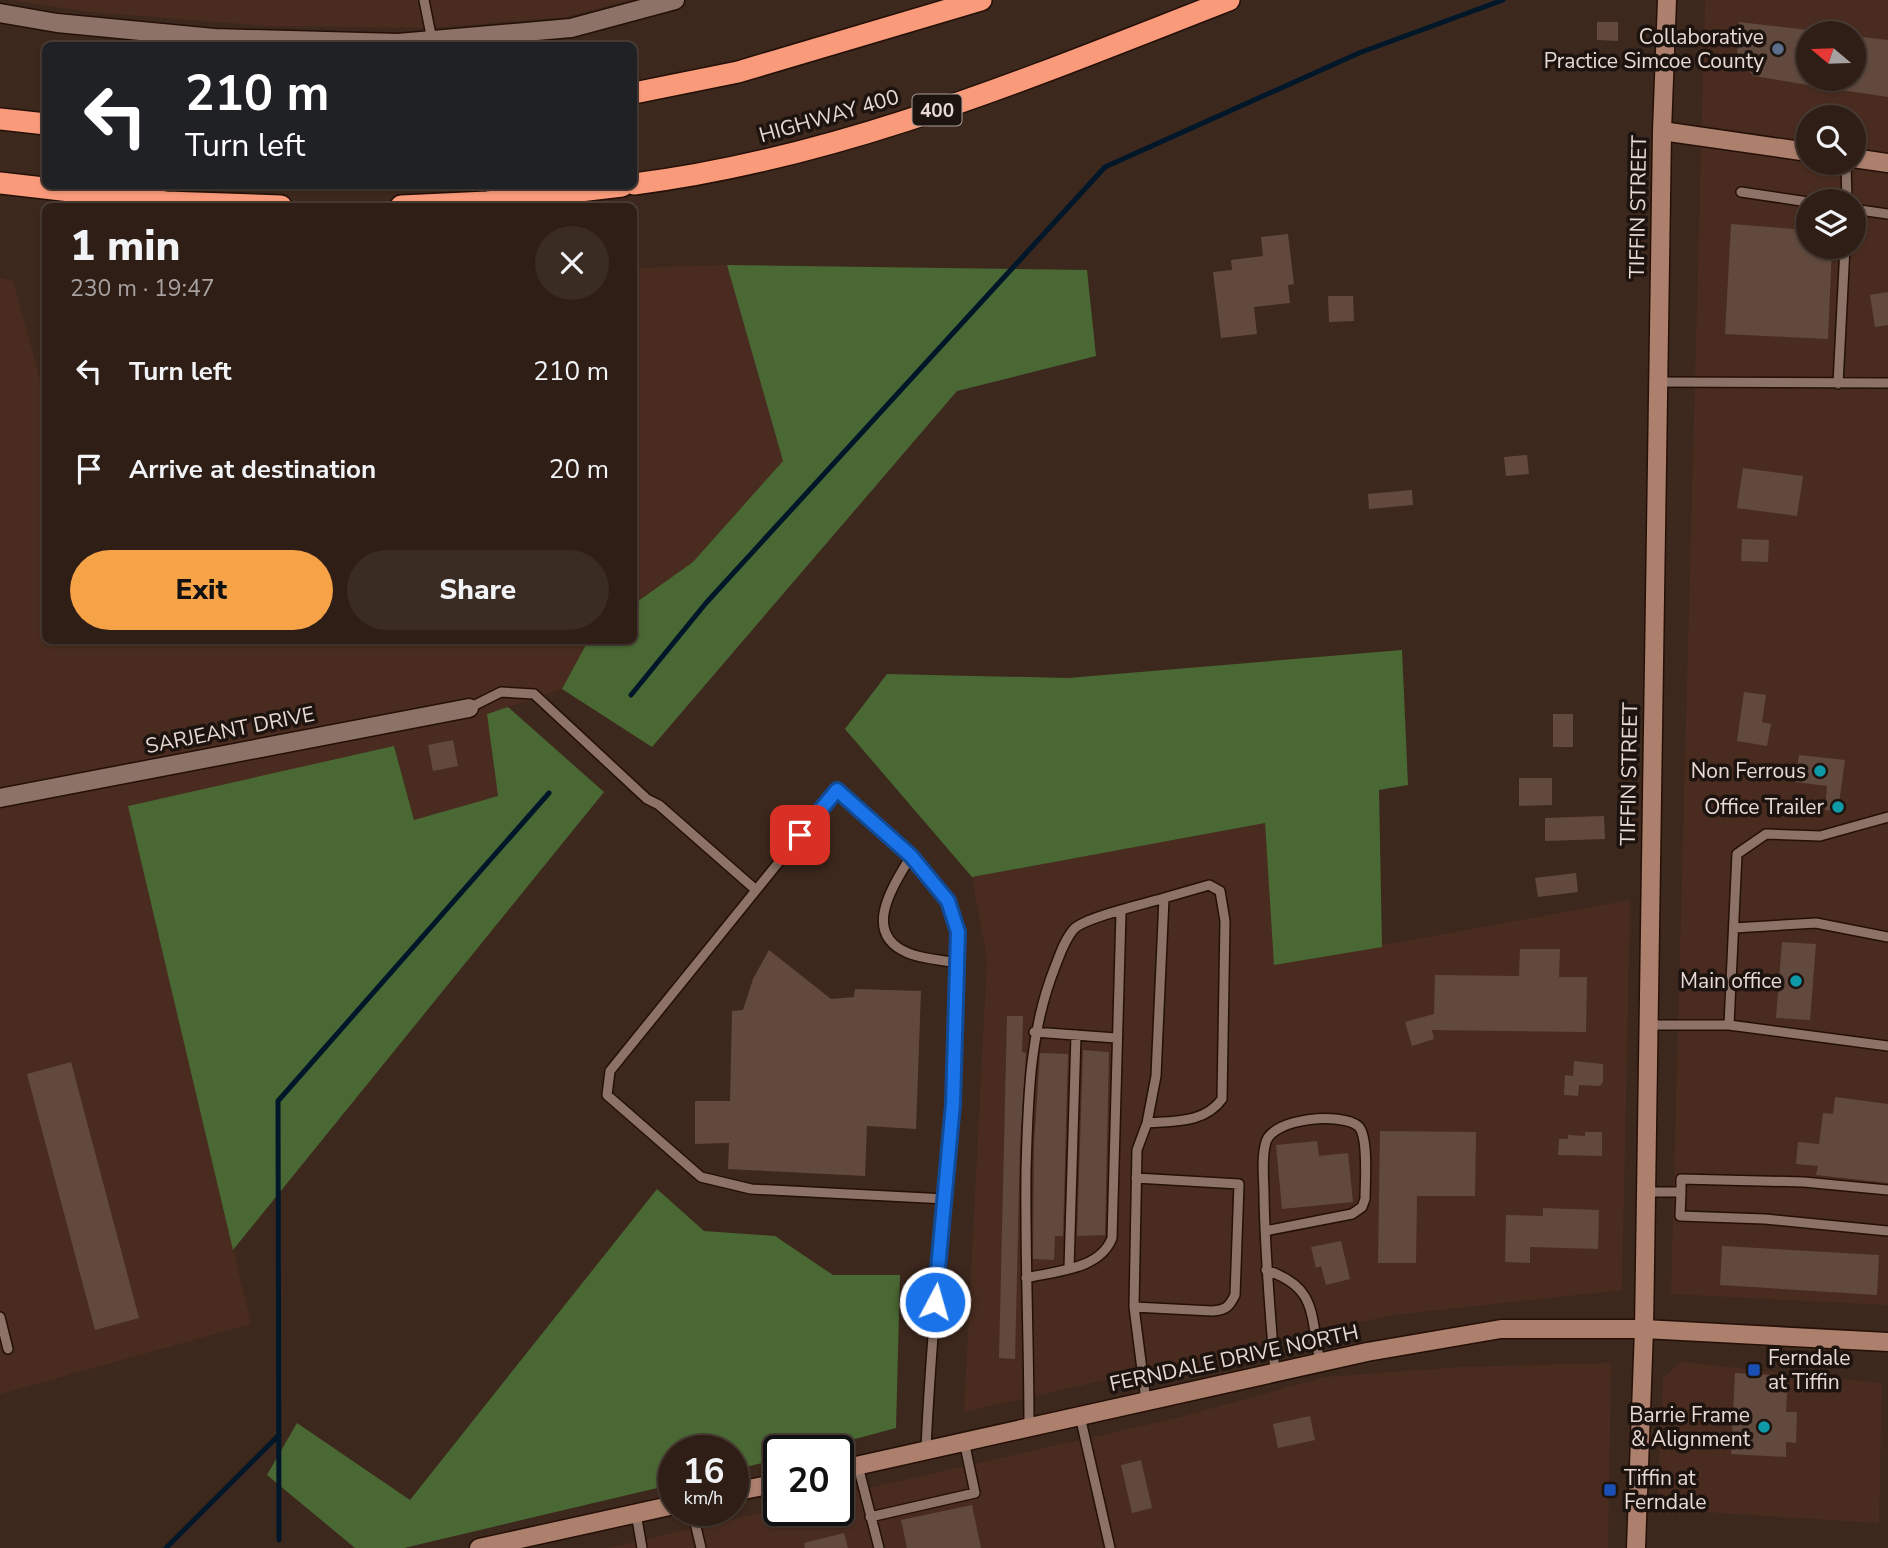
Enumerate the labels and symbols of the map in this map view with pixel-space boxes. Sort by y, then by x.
north arrow [1796,21,1866,91]
place label: Collaborative Practice Simcoe County [1544,23,1764,75]
marker: Collaborative Practice Simcoe County [1770,41,1786,57]
street label: HIGHWAY 400 [756,83,902,149]
road number: 400 [912,94,962,125]
street label: TIFFIN STREET [1623,135,1653,279]
street label: SARJEANT DRIVE [143,700,317,760]
street label: TIFFIN STREET [1614,702,1644,846]
place label: Non Ferrous [1691,757,1806,785]
marker: Non Ferrous [1812,763,1828,779]
place label: Office Trailer [1704,793,1824,821]
marker: Office Trailer [1830,799,1846,815]
pin [770,805,830,865]
place label: Main office [1680,967,1782,995]
marker: Main office [1788,973,1804,989]
position arrow [898,1265,972,1339]
street label: FERNDALE DRIVE NORTH [1107,1318,1361,1398]
place label: Ferndale at Tiffin [1768,1344,1850,1396]
marker: Ferndale at Tiffin [1746,1362,1762,1378]
place label: Barrie Frame & Alignment [1629,1401,1751,1453]
marker: Barrie Frame & Alignment [1756,1419,1772,1435]
speed limit sign: 20 [763,1435,854,1526]
place label: Tiffin at Ferndale [1624,1464,1706,1516]
marker: Tiffin at Ferndale [1602,1482,1618,1498]

